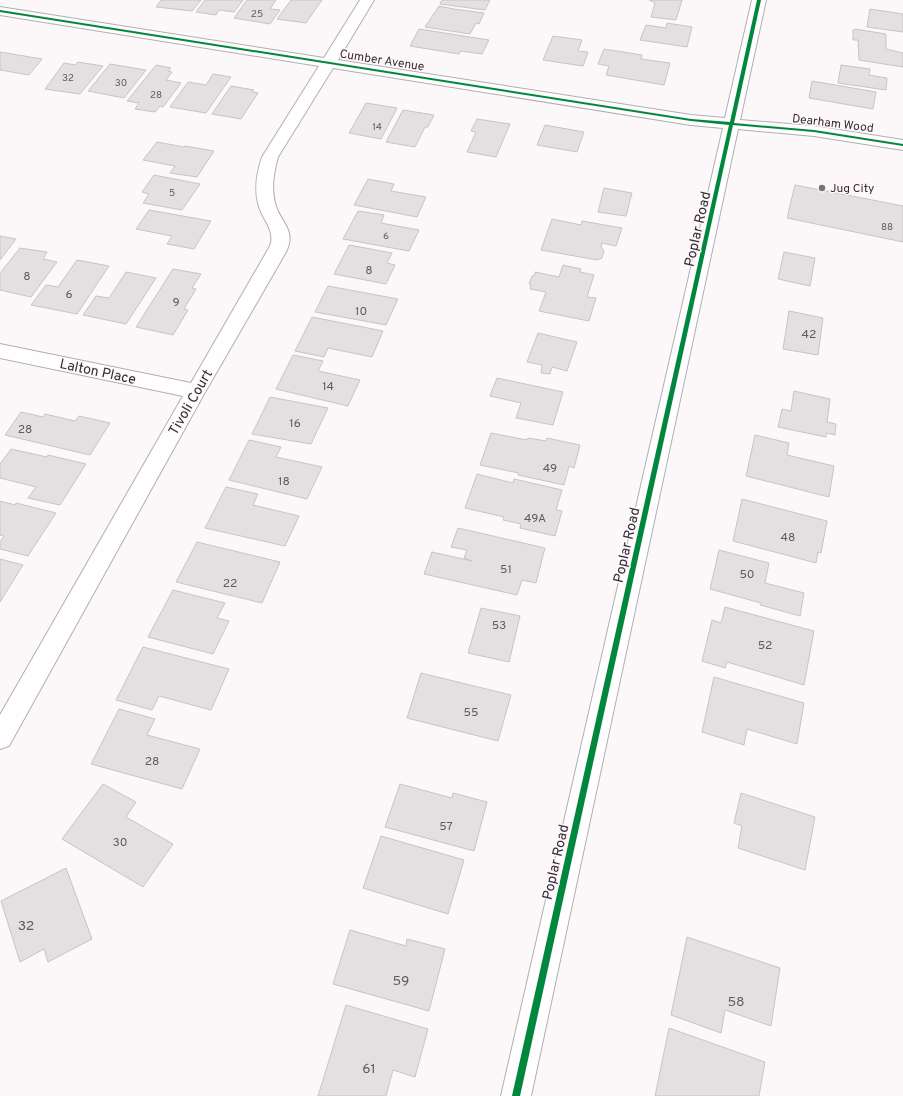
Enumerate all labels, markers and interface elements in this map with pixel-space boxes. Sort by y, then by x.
house number: 25 [251,8,263,21]
street label: Cumber Avenue [338,46,425,76]
house number: 32 [62,72,74,85]
house number: 30 [115,77,127,90]
house number: 28 [150,89,162,102]
street label: Dearham Wood [791,111,875,137]
house number: 14 [372,121,382,134]
place label: Jug City [830,181,874,197]
marker: Jug City [817,183,827,193]
house number: 5 [169,187,175,200]
street label: Poplar Road [682,190,715,269]
house number: 88 [881,221,893,234]
house number: 6 [383,230,389,243]
house number: 8 [365,263,373,279]
house number: 8 [23,269,31,285]
house number: 6 [65,287,73,303]
house number: 9 [172,295,180,311]
house number: 10 [355,304,367,320]
house number: 42 [802,327,816,343]
street label: Lalton Place [58,356,137,389]
street label: Tivoli Court [166,367,217,439]
house number: 14 [322,379,334,395]
house number: 16 [289,416,301,432]
house number: 28 [18,422,32,438]
house number: 49 [543,461,557,477]
house number: 18 [278,474,290,490]
street label: Poplar Road [611,506,644,585]
house number: 49A [524,511,546,527]
house number: 48 [781,530,795,546]
house number: 51 [500,562,512,578]
house number: 50 [739,567,755,583]
house number: 22 [223,576,237,592]
house number: 53 [492,618,506,634]
house number: 52 [758,638,772,654]
house number: 55 [464,705,478,721]
house number: 28 [145,754,159,770]
house number: 57 [439,819,453,835]
street label: Poplar Road [540,823,573,902]
house number: 30 [113,835,127,851]
house number: 32 [18,918,34,935]
house number: 59 [393,973,409,990]
house number: 58 [727,994,745,1011]
house number: 61 [362,1061,376,1078]

